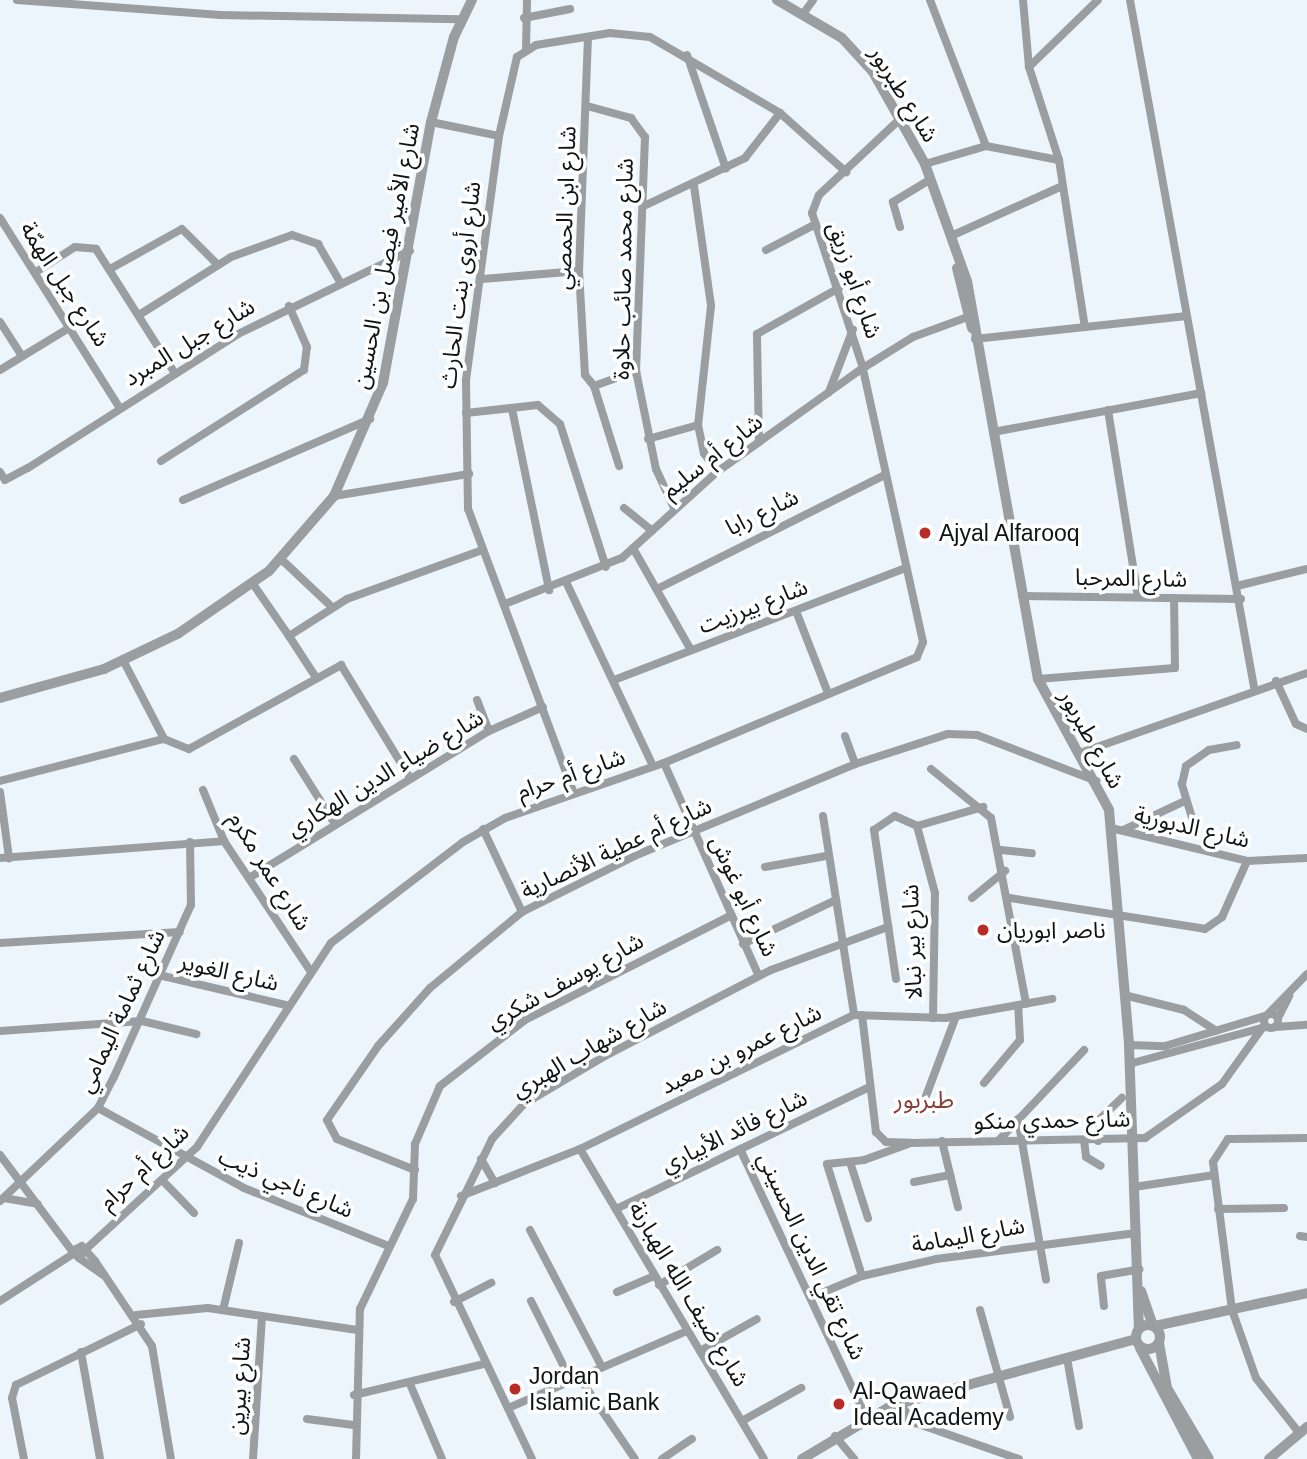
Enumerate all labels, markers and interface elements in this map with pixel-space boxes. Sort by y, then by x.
street label: شارع طبربور [864,41,944,147]
street label: شارع الأمير فيصل بن الحسين [347,121,425,391]
street label: شارع ابن الحمصي [548,125,582,291]
street label: شارع محمد صائب حلاوة [607,158,639,380]
street label: شارع أروى بنت الحارث [434,180,486,390]
street label: شارع جبل الهمّة [14,216,116,352]
street label: شارع أبو زريق [822,218,888,342]
street label: شارع جبل المبرد [119,292,259,392]
street label: شارع أم سليم [656,408,768,504]
street label: شارع رابا [721,483,803,541]
place label: Ajyal Alfarooq [939,519,1081,547]
marker: Ajyal Alfarooq [917,525,933,541]
street label: شارع المرحبا [1075,563,1187,593]
street label: شارع بيرزيت [694,573,812,639]
street label: شارع طبربور [1054,685,1130,793]
street label: شارع ضياء الدين الهكاري [282,703,488,843]
street label: شارع أم حرام [513,743,629,805]
street label: شارع أم عطية الأنصارية [516,792,716,904]
street label: شارع الدبورية [1132,800,1252,854]
street label: شارع عمر مكرم [223,807,317,935]
street label: شارع أبو غوش [704,831,784,961]
street label: شارع بير نبالا [896,884,928,1000]
place label: ناصر ابوريان [997,916,1106,944]
marker: ناصر ابوريان [975,922,991,938]
street label: شارع ثمامة اليمامي [71,925,171,1097]
street label: شارع يوسف شكري [482,927,648,1035]
street label: شارع الغوير [176,947,282,997]
street label: شارع شهاب الهبري [507,992,671,1104]
street label: شارع عمرو بن معبد [656,998,826,1100]
street label: شارع فائد الأبياري [656,1084,812,1178]
district label: طبربور [894,1086,954,1114]
street label: شارع حمدي منكو [973,1105,1131,1135]
street label: شارع أم حرام [93,1118,195,1216]
street label: شارع ناجي ذيب [214,1142,358,1224]
street label: شارع تقي الدين الحسيني [752,1148,872,1364]
street label: شارع ضيف الله الهبارنة [623,1196,755,1392]
street label: شارع اليمامة [909,1211,1027,1259]
street label: شارع بيرين [222,1336,256,1436]
place label: Jordan Islamic Bank [529,1362,659,1416]
place label: Al-Qawaed Ideal Academy [853,1377,1005,1431]
marker: Jordan Islamic Bank [507,1381,523,1397]
marker: Al-Qawaed Ideal Academy [831,1396,847,1412]

